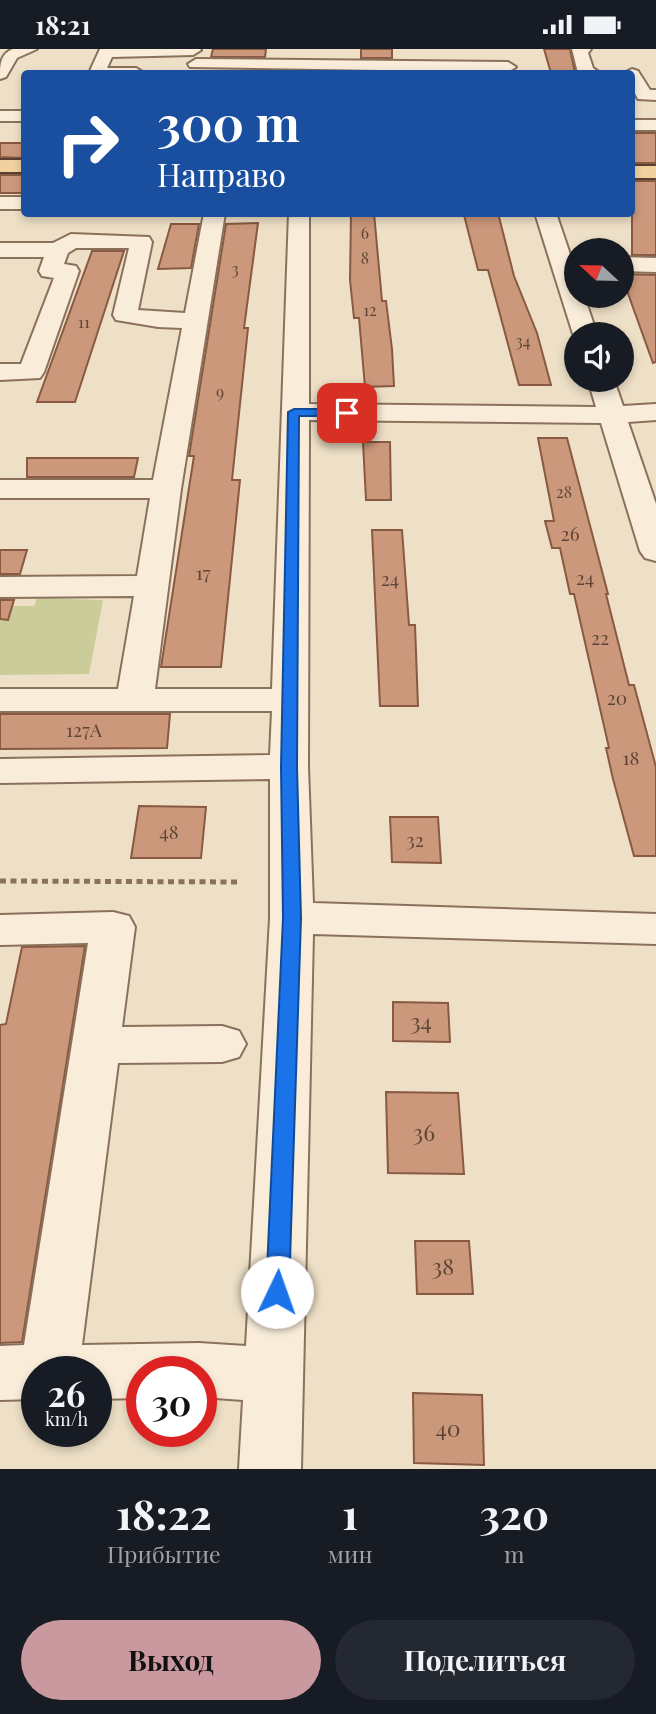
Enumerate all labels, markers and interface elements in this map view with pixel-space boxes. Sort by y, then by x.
text: 18:21 [35,7,91,42]
text: 300 m [157,89,300,154]
icon: right [42,98,133,189]
text: Направо [157,152,286,195]
house number: 6 [361,222,369,243]
north arrow [564,238,634,308]
map controls [564,238,634,392]
house number: 8 [361,247,369,268]
house number: 3 [231,258,239,279]
house number: 12 [363,299,377,320]
house number: 11 [78,311,90,332]
button: sound [564,322,634,392]
house number: 34 [515,330,531,351]
house number: 9 [216,381,224,402]
pin [317,383,377,443]
icon: arrive [328,394,366,432]
house number: 28 [556,481,572,502]
house number: 26 [561,520,580,546]
house number: 17 [196,559,211,585]
house number: 24 [576,564,594,590]
house number: 24 [381,565,399,591]
house number: 22 [591,624,609,650]
house number: 20 [607,684,627,710]
house number: 127А [66,716,103,742]
house number: 18 [623,744,639,770]
house number: 48 [159,818,179,844]
house number: 32 [406,826,424,852]
house number: 34 [410,1005,432,1036]
house number: 36 [413,1116,435,1147]
house number: 38 [432,1250,454,1281]
position arrow [240,1255,314,1329]
speed limit sign: 30 [126,1356,217,1447]
text: 26 [48,1369,85,1416]
text: km/h [45,1407,88,1431]
house number: 40 [435,1412,461,1443]
text: 18:22 [116,1485,212,1541]
text: 1 [342,1485,358,1541]
text: 320 [479,1485,549,1541]
text: Прибытие [107,1538,221,1569]
text: мин [328,1538,373,1569]
text: m [504,1538,524,1569]
button: Выход [21,1620,321,1700]
button: Поделиться [335,1620,635,1700]

